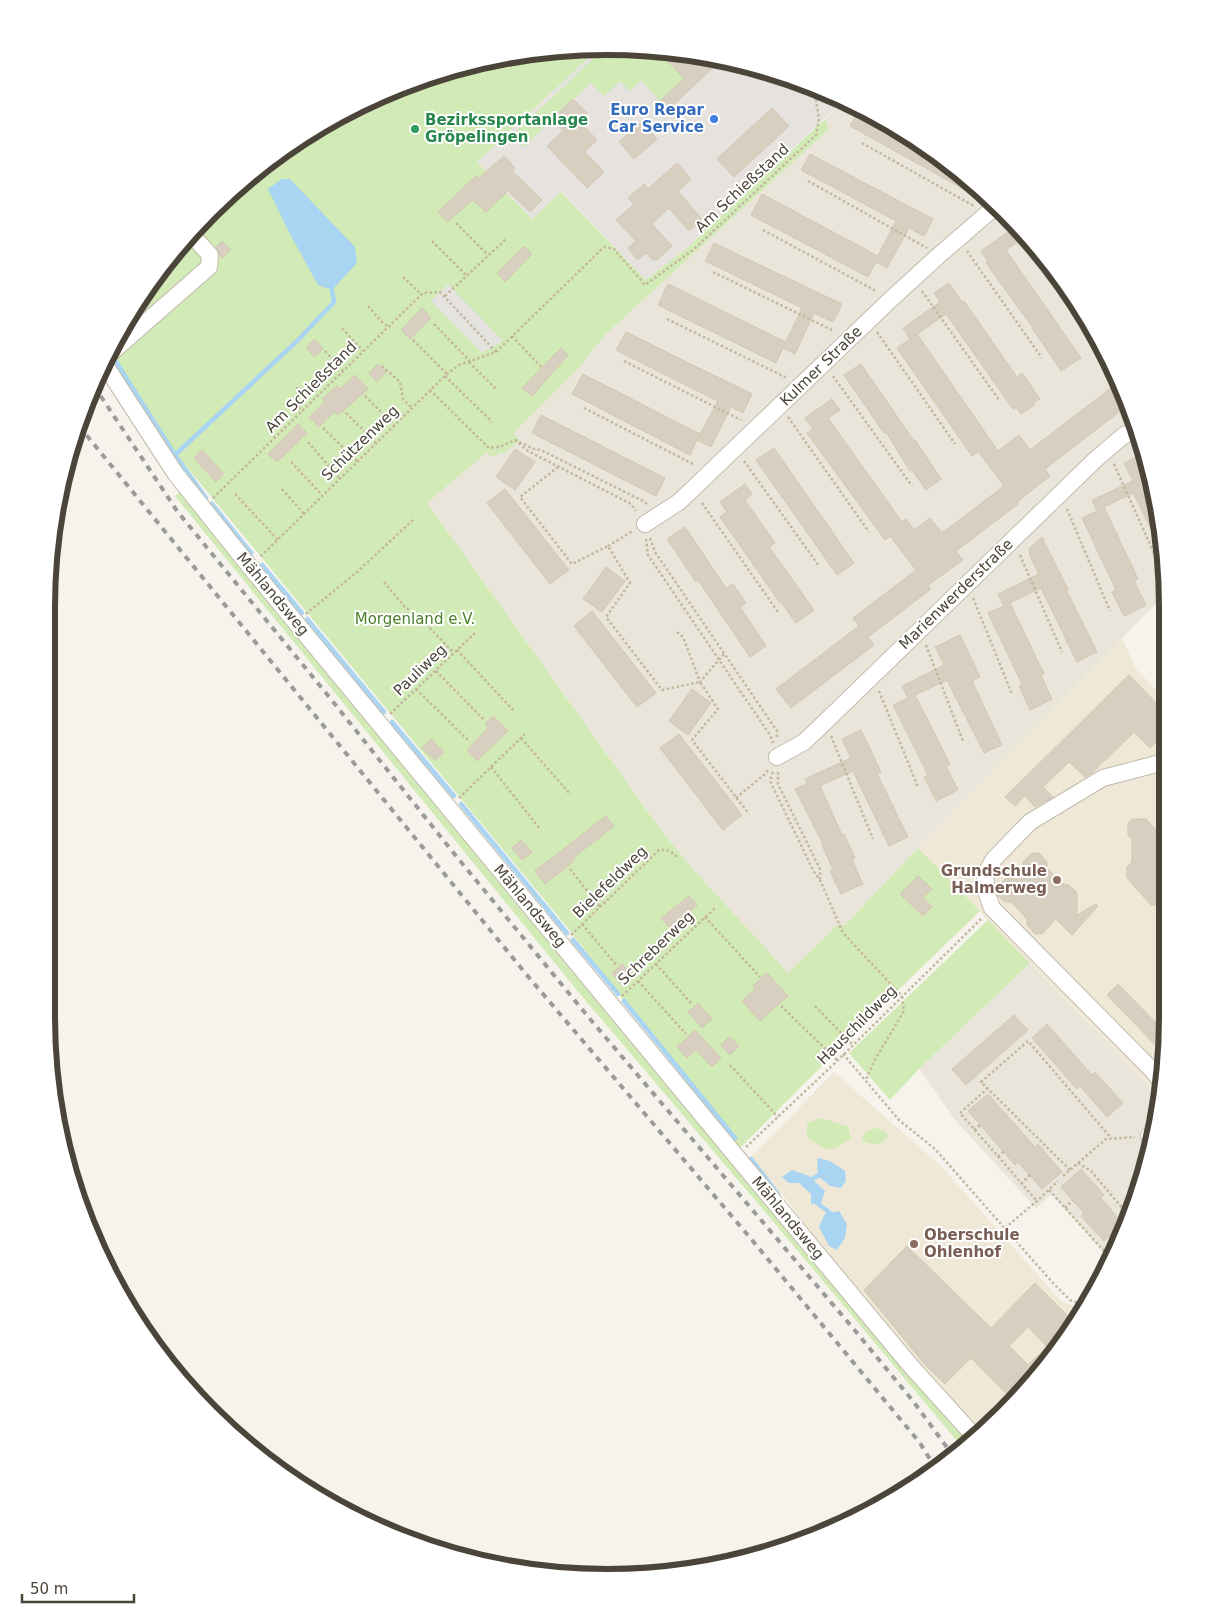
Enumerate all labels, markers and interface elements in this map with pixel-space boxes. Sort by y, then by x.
place label: Euro Repar Car Service [608,101,705,136]
place label: Bezirkssportanlage Gröpelingen [425,111,588,146]
marker: Euro Repar Car Service [708,113,720,125]
marker: Bezirkssportanlage Gröpelingen [409,123,421,135]
street label: Am Schießstand [691,140,793,236]
street label: Kulmer Straße [776,322,866,410]
street label: Am Schießstand [262,338,360,436]
street label: Schützenweg [318,402,402,484]
street label: Marienwerderstraße [895,535,1017,653]
street label: Mählandsweg [233,549,313,639]
park label: Morgenland e.V. [355,610,475,628]
street label: Pauliweg [390,640,450,700]
street label: Bielefeldweg [569,842,651,922]
street label: Mählandsweg [490,861,570,951]
place label: Grundschule Halmerweg [941,862,1047,897]
marker: Grundschule Halmerweg [1051,874,1063,886]
street label: Schreberweg [614,907,698,989]
street label: Hauschildweg [814,982,900,1068]
street label: Mählandsweg [748,1173,828,1263]
place label: Oberschule Ohlenhof [924,1226,1020,1261]
marker: Oberschule Ohlenhof [908,1238,920,1250]
scale bar [22,1572,135,1604]
text: 50 m [30,1580,68,1598]

